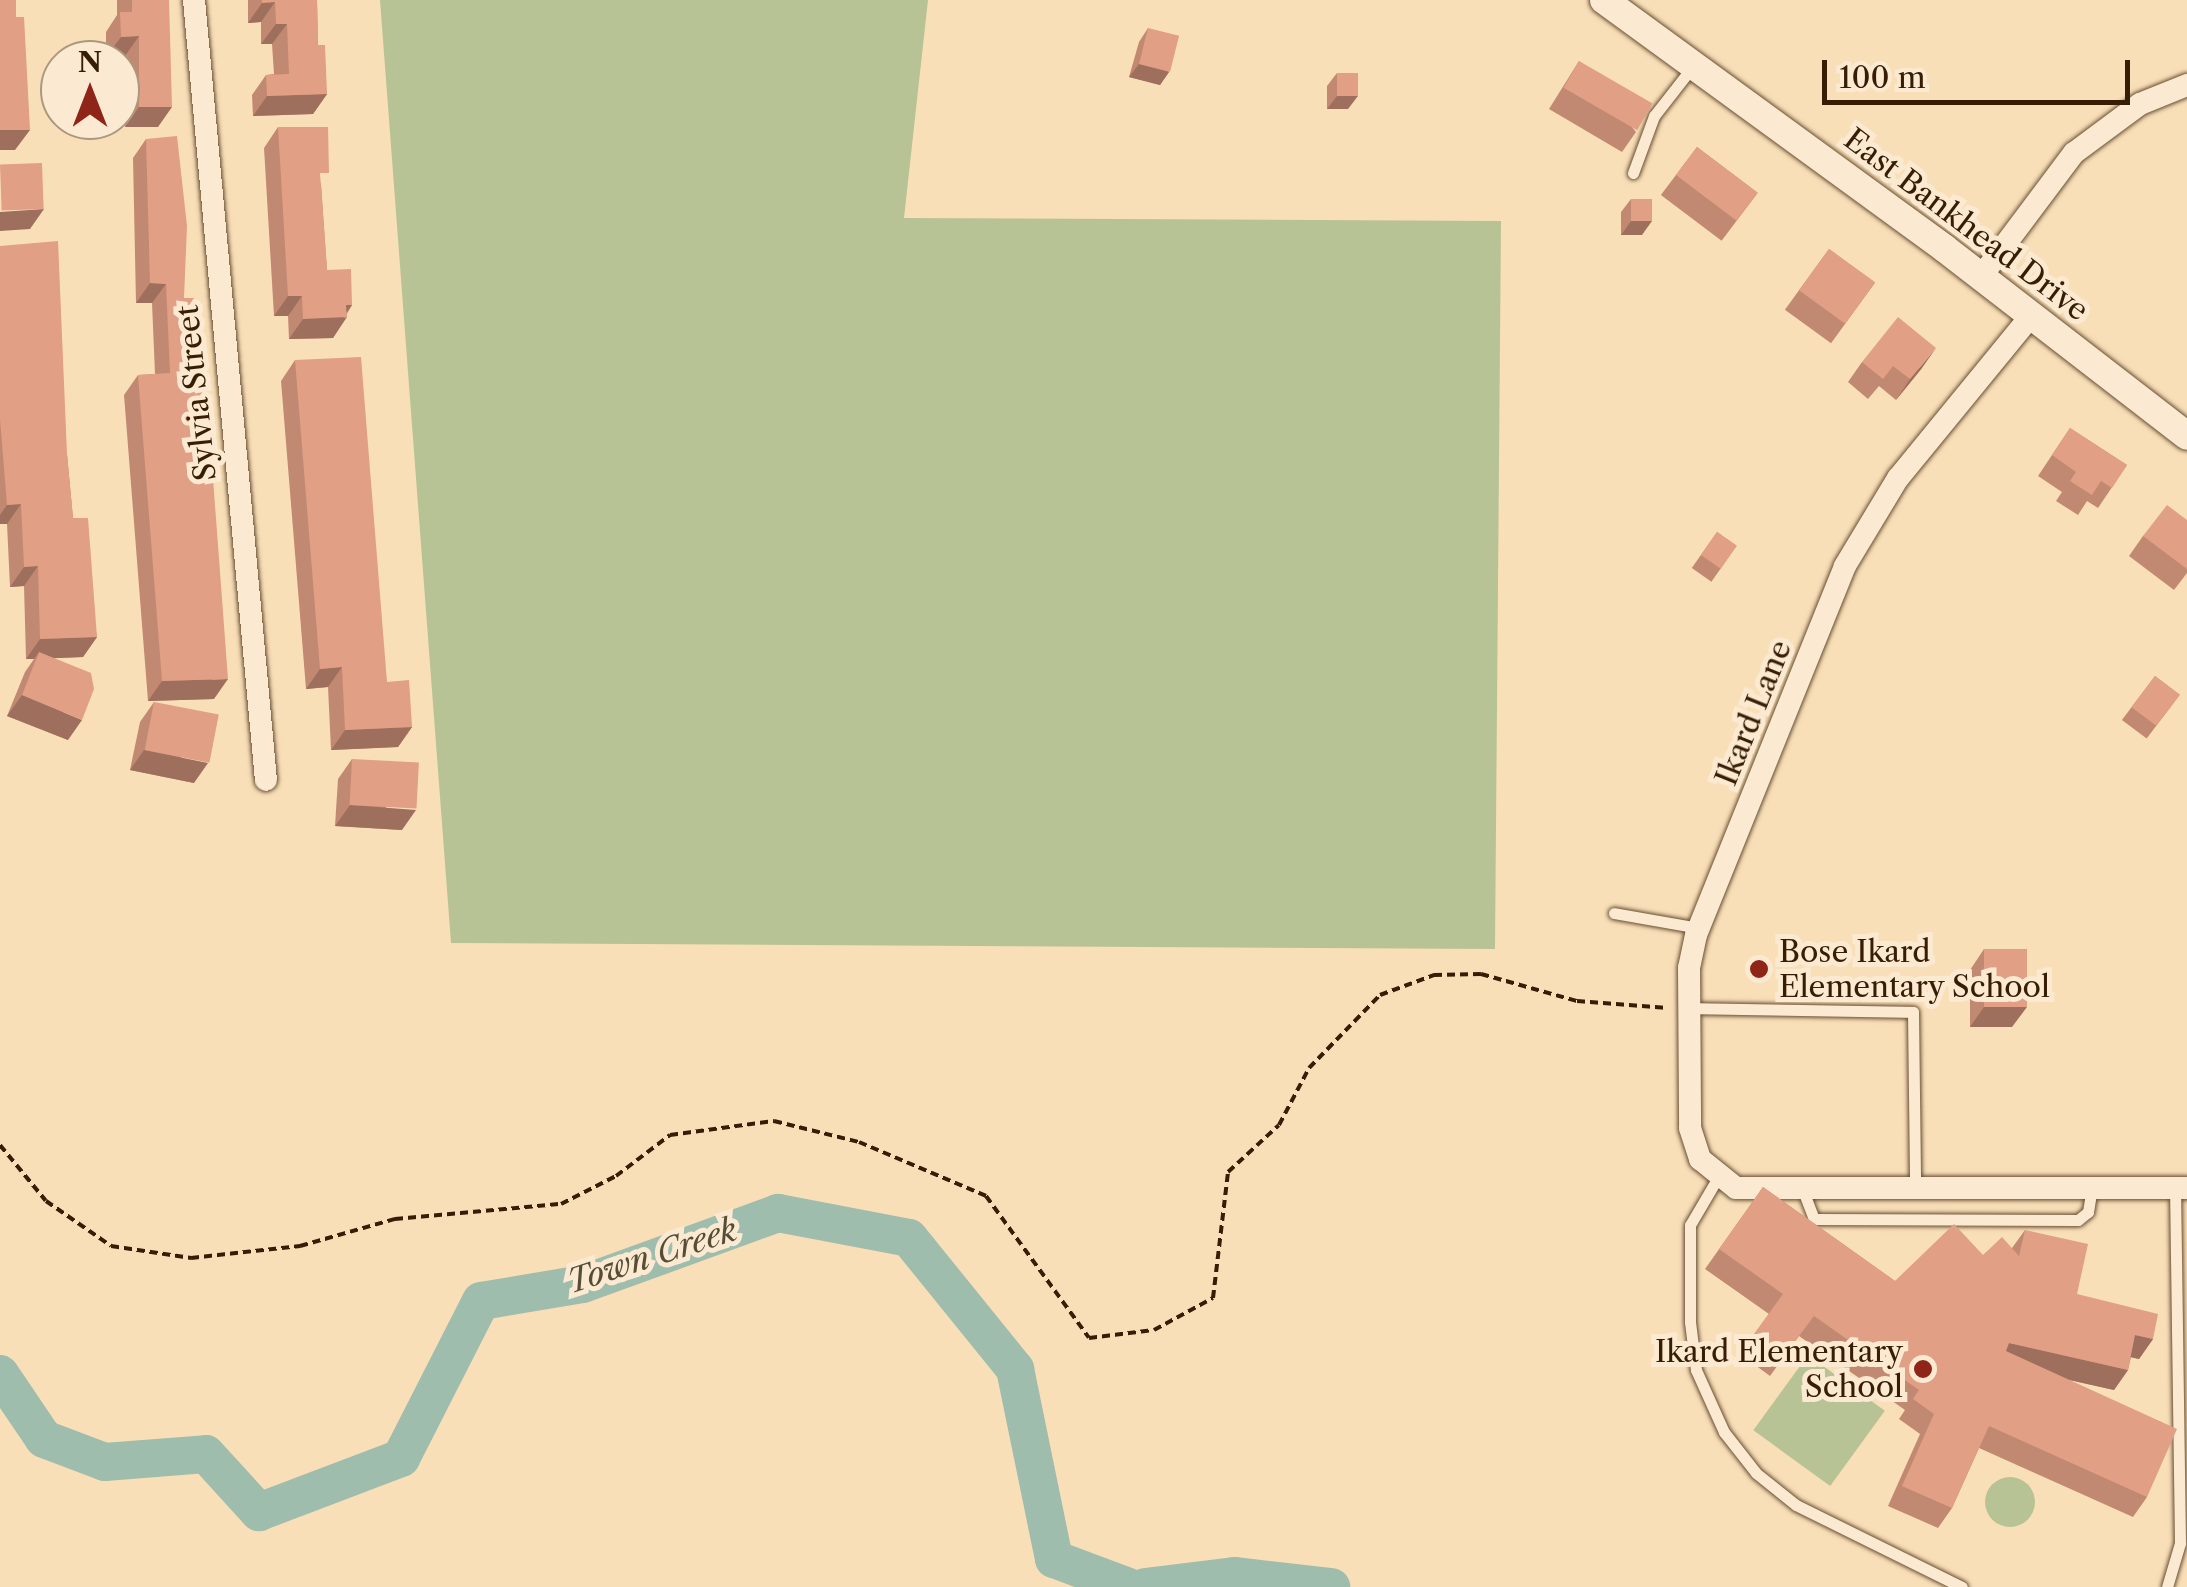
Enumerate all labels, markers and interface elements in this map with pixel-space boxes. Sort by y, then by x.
north arrow [40,40,140,140]
scale bar [1827,40,2134,102]
text: N [78,45,102,79]
text: 100 m [1839,59,1926,96]
street label: East Bankhead Drive [1837,121,2095,329]
street label: Sylvia Street [170,303,224,483]
street label: Ikard Lane [1709,635,1799,791]
place label: Bose Ikard Elementary School [1779,934,2051,1004]
marker: Bose Ikard Elementary School [1748,958,1770,980]
water label: Town Creek [562,1210,742,1302]
place label: Ikard Elementary School [1655,1334,1903,1404]
marker: Ikard Elementary School [1912,1358,1934,1380]

